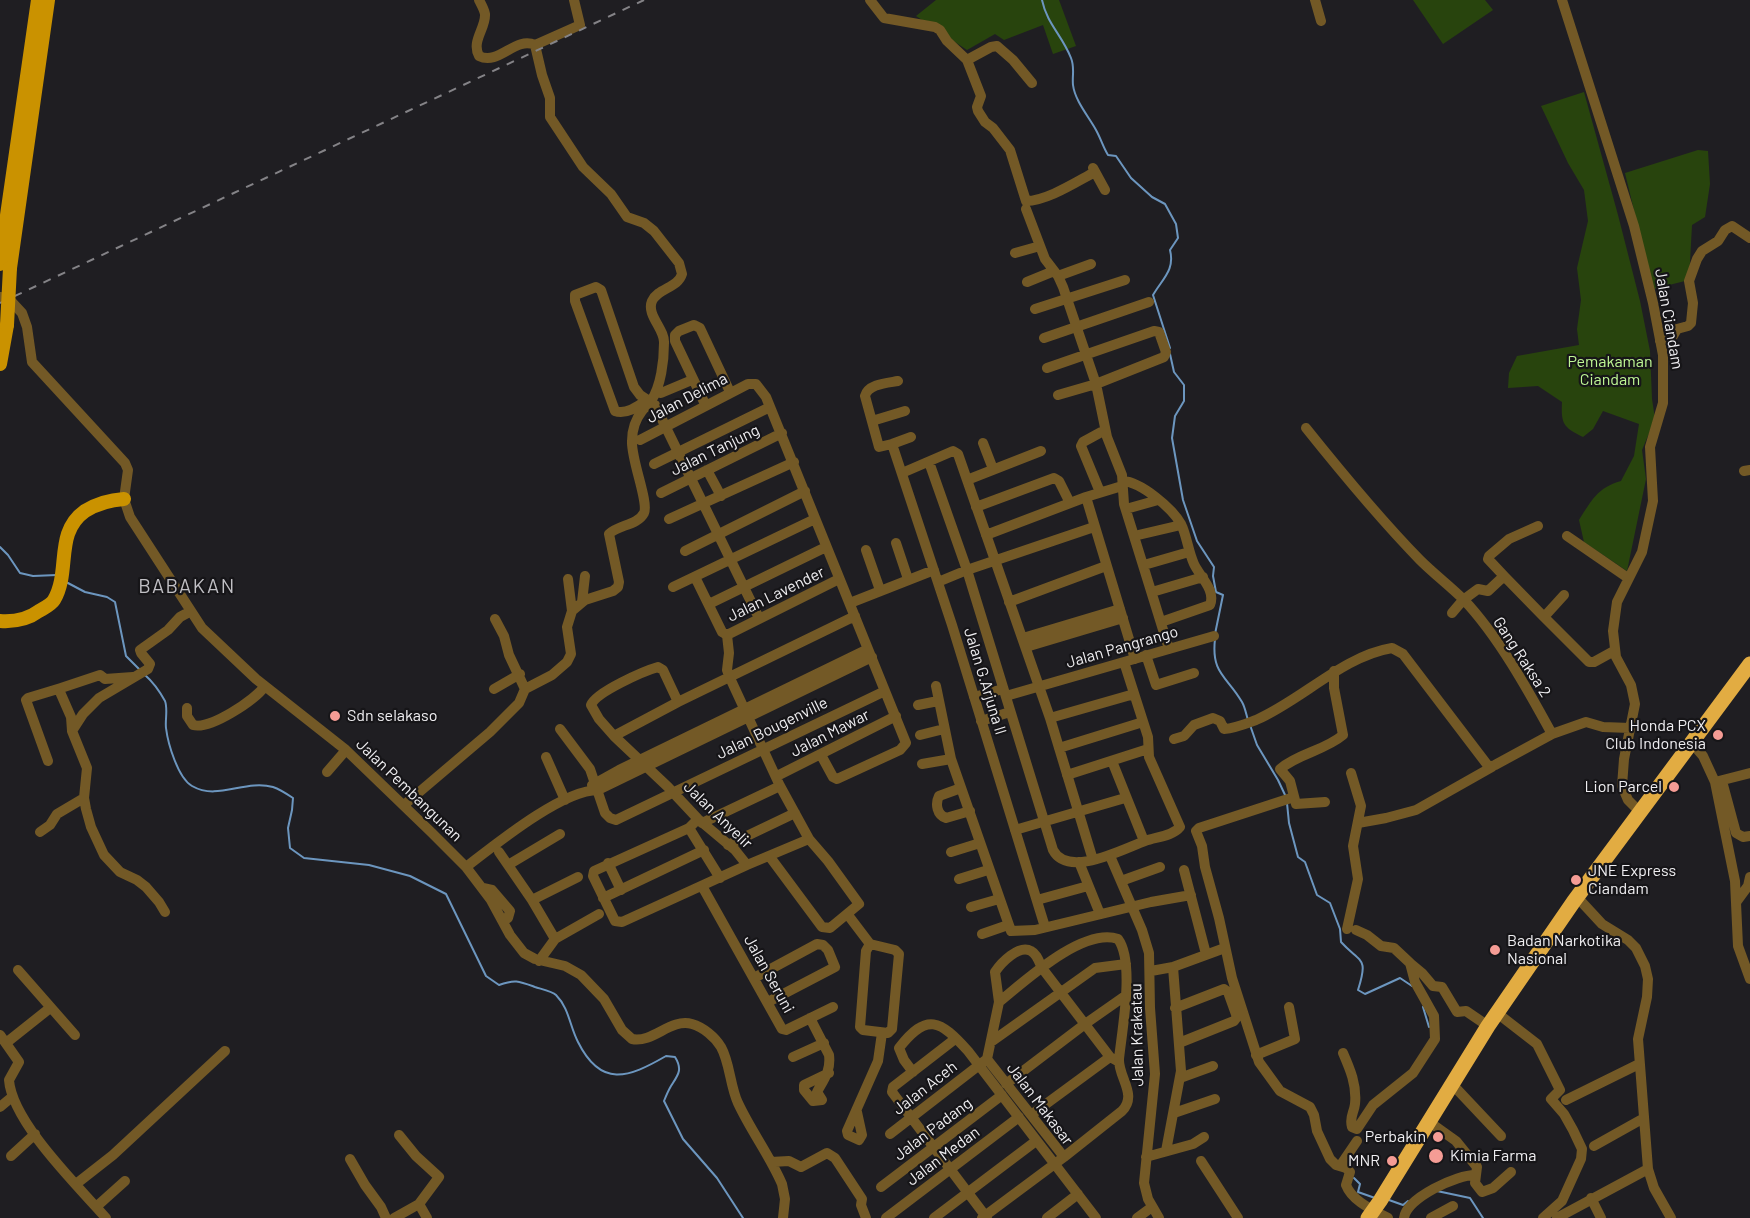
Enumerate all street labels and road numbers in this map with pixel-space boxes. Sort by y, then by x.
street label: Jalan Ciandam [1651,267,1687,371]
street label: Jalan Delima [643,369,731,427]
street label: Jalan Tanjung [667,420,763,480]
street label: Jalan Lavender [724,562,828,626]
street label: Gang Raksa 2 [1489,613,1555,701]
street label: Jalan Pangrango [1064,622,1180,672]
street label: Jalan G.Arjuna ll [960,625,1010,737]
street label: Jalan Bougenville [713,693,831,763]
street label: Jalan Mawar [787,705,873,761]
street label: Jalan Pembangunan [352,734,466,846]
street label: Jalan Anyelir [680,777,756,853]
street label: Jalan Seruni [740,932,798,1016]
street label: Jalan Krakatau [1126,983,1148,1087]
street label: Jalan Aceh [889,1057,961,1119]
street label: Jalan Makasar [1003,1059,1077,1149]
street label: Jalan Padang [890,1093,976,1165]
street label: Jalan Medan [903,1122,983,1190]

